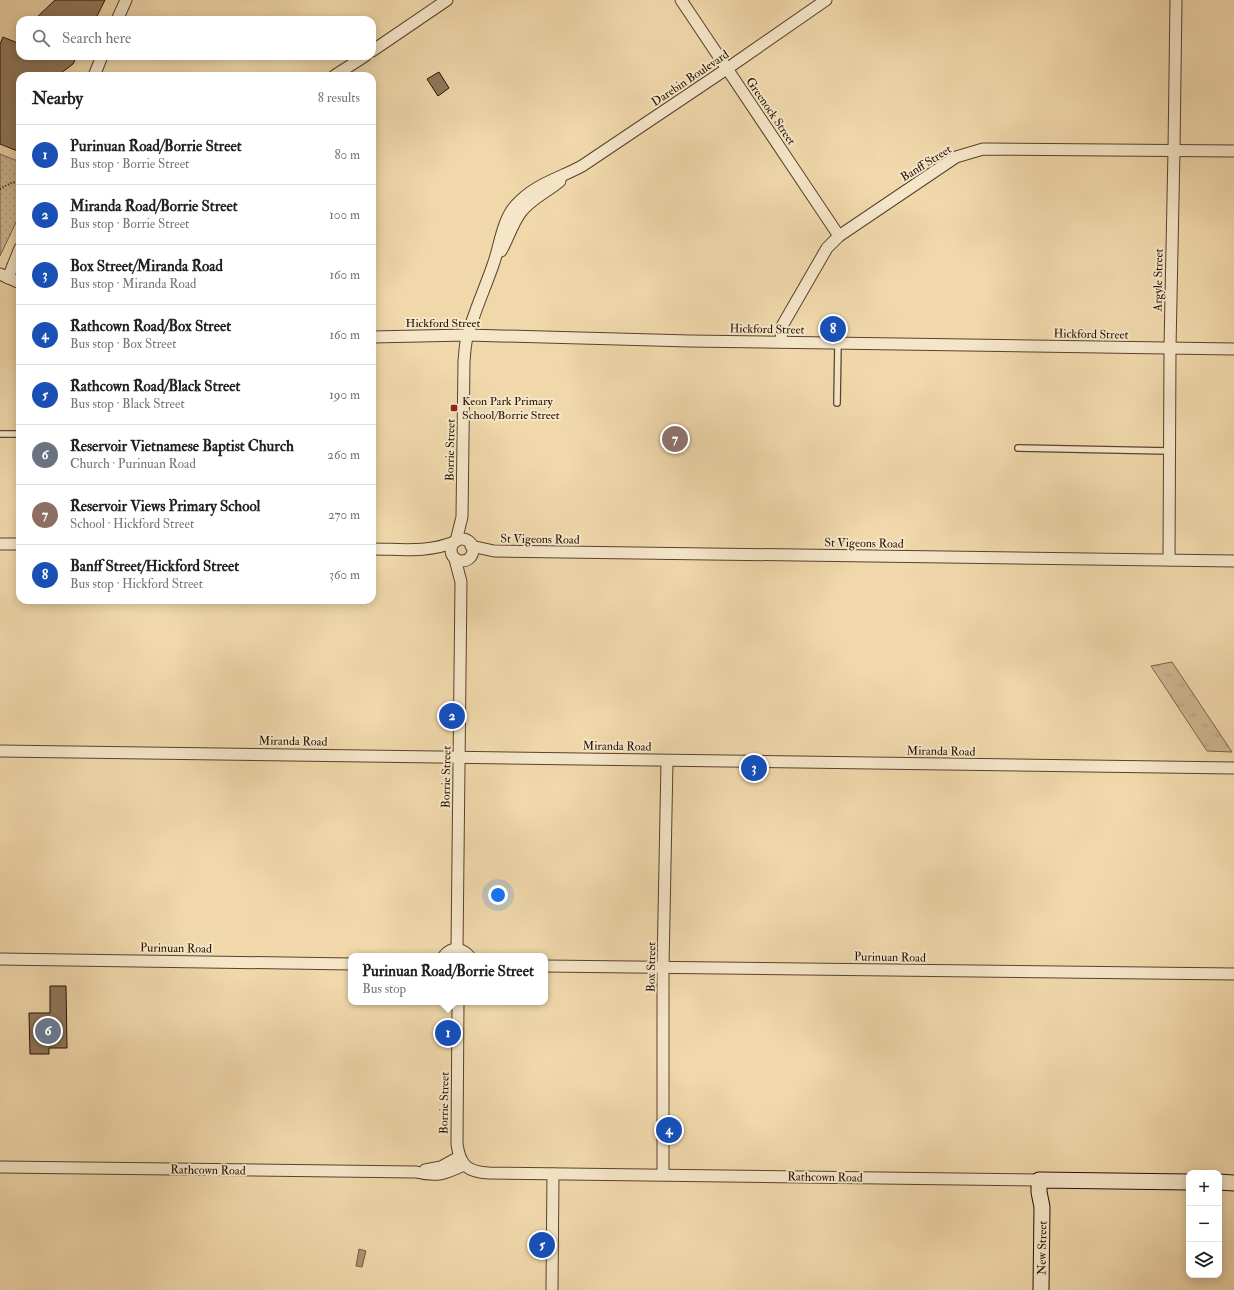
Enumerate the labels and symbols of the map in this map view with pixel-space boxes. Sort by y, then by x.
street label: Darebin Boulevard [649,47,732,110]
street label: Greenock Street [742,75,799,148]
street label: Banff Street [898,142,955,185]
street label: Argyle Street [1150,248,1167,313]
pin: 8 [820,314,846,344]
street label: Hickford Street [406,316,481,331]
street label: Hickford Street [729,321,805,338]
street label: Hickford Street [1053,326,1129,343]
place label: Keon Park Primary School/Borrie Street [462,394,560,423]
marker: Keon Park Primary School/Borrie Street [449,403,459,413]
street label: Borrie Street [442,419,459,481]
pin: 7 [662,424,688,454]
street label: St Vigeons Road [500,531,580,548]
street label: St Vigeons Road [824,535,904,552]
pin: 2 [439,701,465,731]
street label: Miranda Road [258,733,328,750]
street label: Miranda Road [582,738,652,755]
street label: Miranda Road [906,743,976,760]
street label: Borrie Street [438,746,455,808]
pin: 3 [741,753,767,783]
your location [488,885,508,905]
street label: Purinuan Road [140,940,212,957]
street label: Box Street [644,942,659,992]
street label: Purinuan Road [854,949,926,966]
pin: 6 [35,1016,61,1046]
pin: 1 [435,1018,461,1048]
street label: Borrie Street [436,1072,453,1134]
pin: 4 [656,1115,682,1145]
street label: Rathcown Road [170,1162,246,1179]
street label: Rathcown Road [787,1169,863,1186]
street label: New Street [1035,1221,1050,1275]
pin: 5 [529,1230,555,1260]

